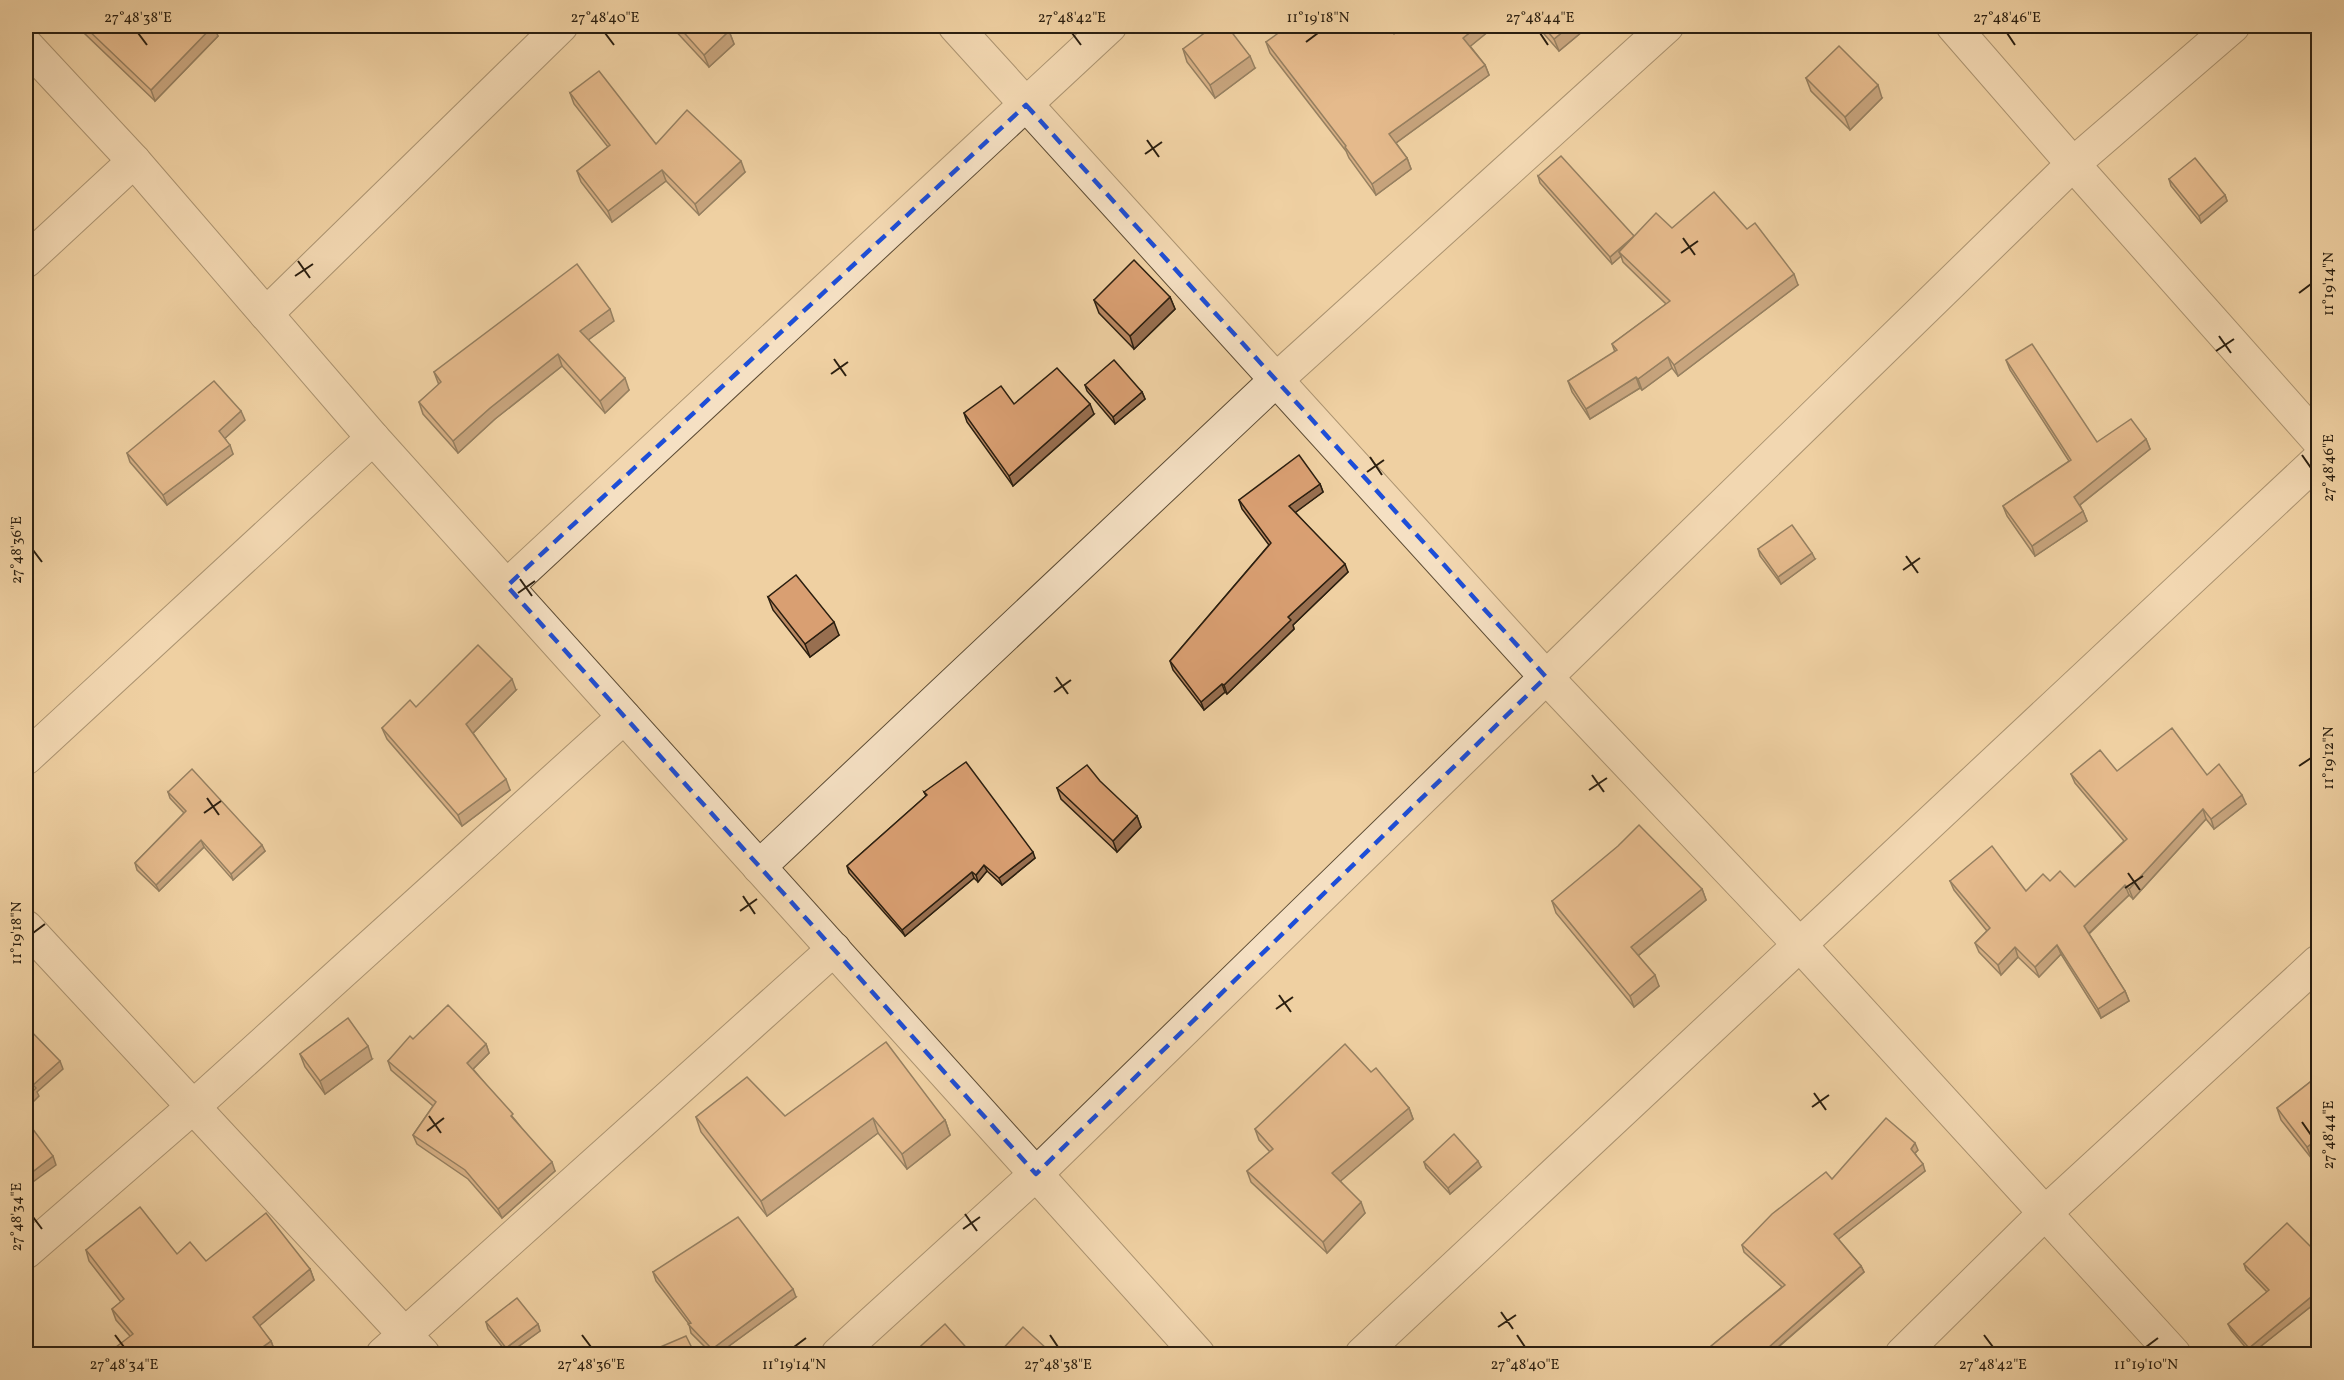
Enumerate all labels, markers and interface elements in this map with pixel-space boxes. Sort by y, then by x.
text: 27°48'38"E [104,8,172,29]
text: 27°48'40"E [571,8,639,29]
text: 27°48'42"E [1038,8,1106,29]
text: 11°19'18"N [1286,8,1350,29]
text: 27°48'44"E [1505,8,1575,29]
text: 27°48'46"E [1973,8,2041,29]
text: 11°19'14"N [2319,252,2340,316]
text: 27°48'46"E [2319,434,2340,502]
text: 27°48'36"E [7,516,28,584]
text: 11°19'12"N [2319,726,2340,790]
text: 11°19'18"N [7,901,28,965]
text: 27°48'44"E [2319,1100,2340,1170]
text: 27°48'34"E [7,1183,28,1251]
text: 27°48'34"E [90,1355,158,1376]
text: 27°48'36"E [557,1355,625,1376]
text: 11°19'14"N [762,1355,826,1376]
text: 27°48'38"E [1024,1355,1092,1376]
text: 27°48'40"E [1491,1355,1559,1376]
text: 27°48'42"E [1959,1355,2027,1376]
text: 11°19'10"N [2114,1355,2178,1376]

